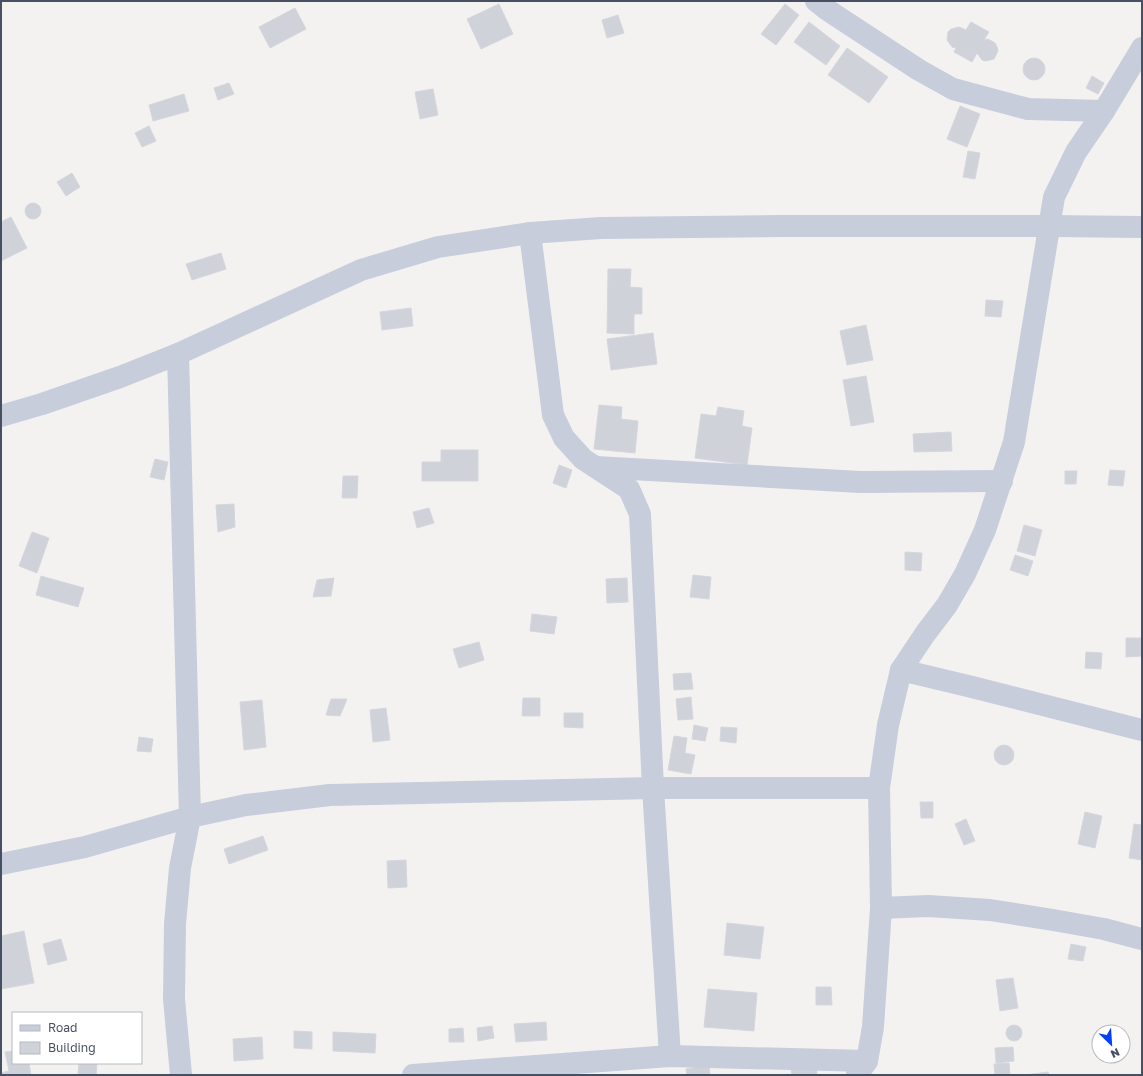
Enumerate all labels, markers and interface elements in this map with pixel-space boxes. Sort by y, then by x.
legend [12,1012,142,1064]
text: Road [48,1020,77,1035]
north arrow [1091,1024,1131,1064]
text: Building [48,1040,96,1055]
text: N [1109,1046,1122,1061]

